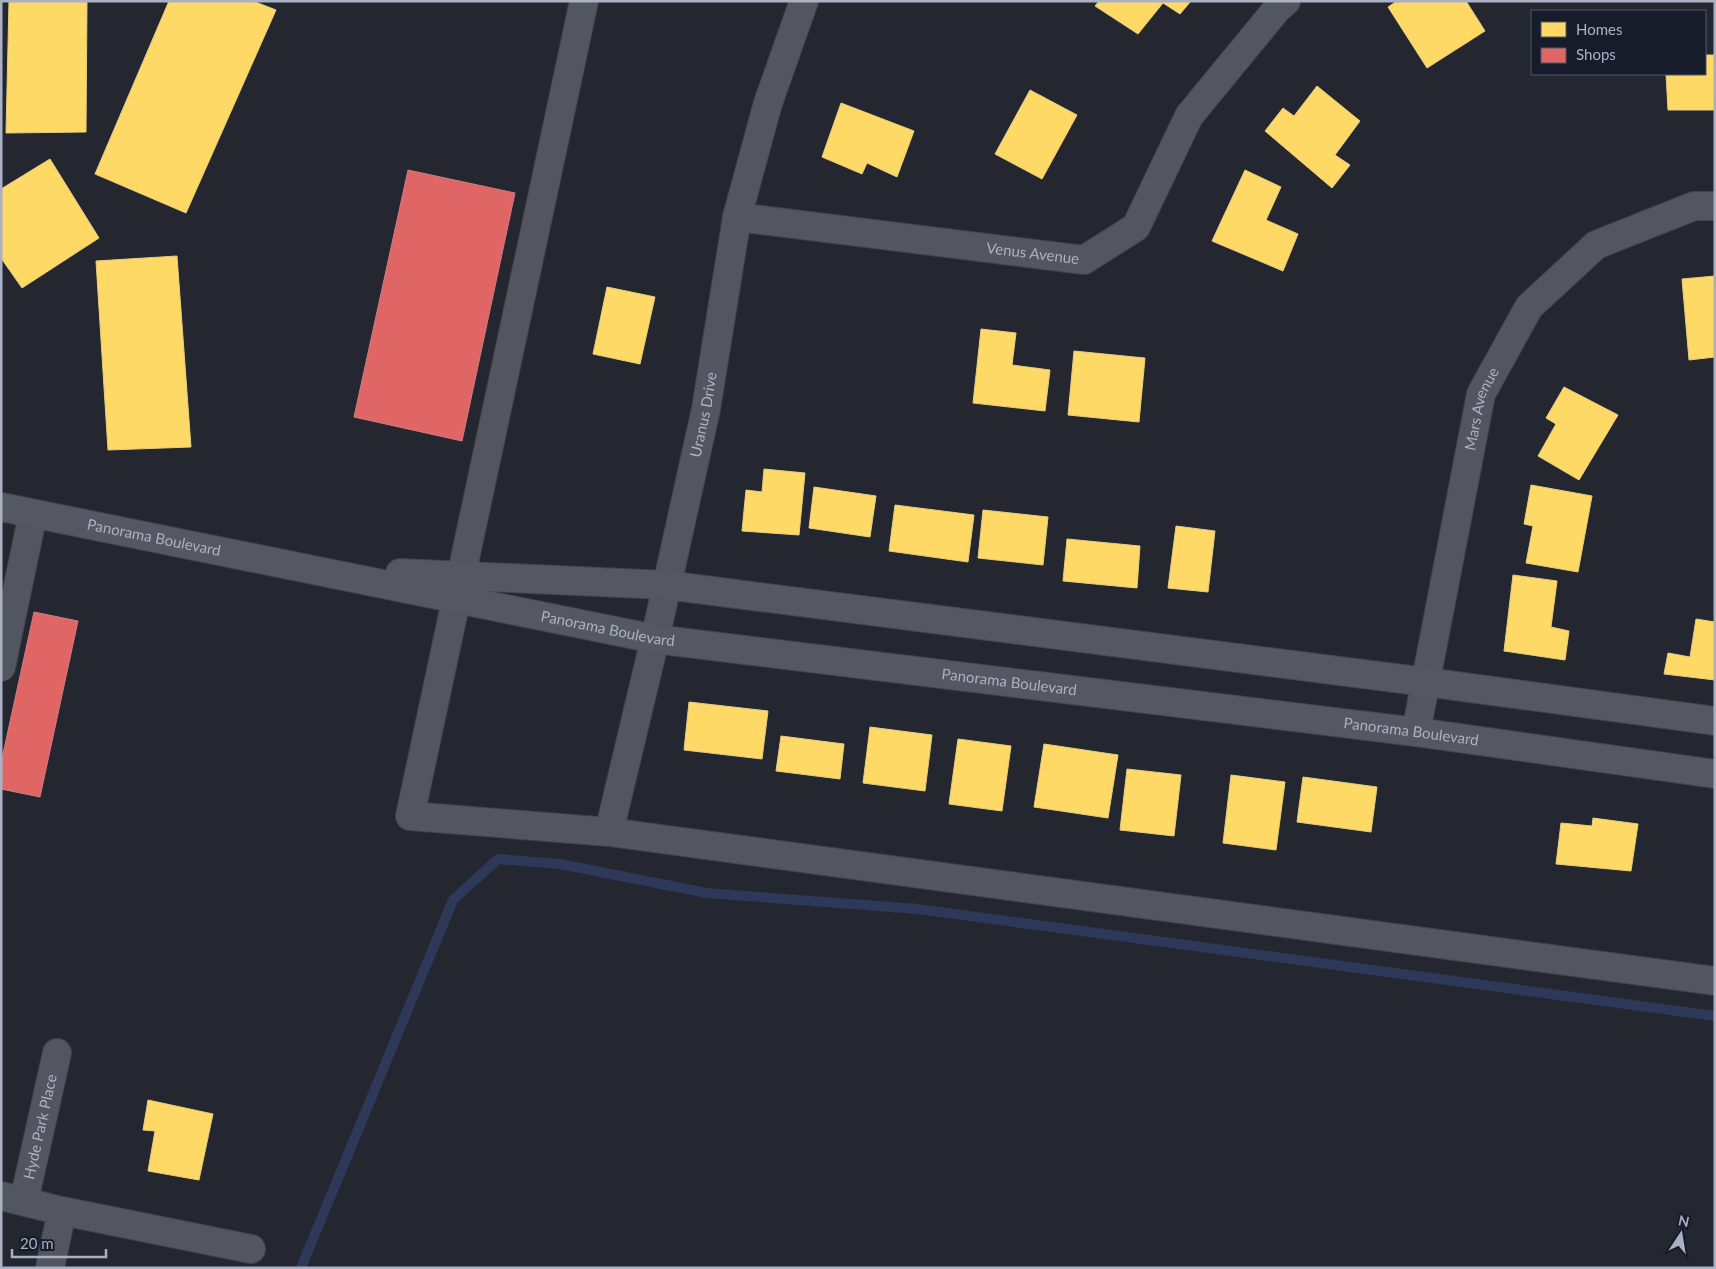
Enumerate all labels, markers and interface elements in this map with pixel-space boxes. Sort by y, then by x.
legend [1531,10,1706,75]
text: Homes [1576,20,1622,38]
text: Shops [1576,45,1616,63]
street label: Venus Avenue [985,238,1080,267]
street label: Mars Avenue [1460,364,1502,452]
street label: Uranus Drive [686,371,720,459]
street label: Panorama Boulevard [86,515,223,559]
street label: Panorama Boulevard [540,606,676,649]
street label: Panorama Boulevard [941,664,1078,698]
street label: Panorama Boulevard [1343,713,1480,749]
street label: Hyde Park Place [19,1072,60,1181]
north arrow [1656,1209,1706,1259]
text: N [1677,1211,1691,1230]
scale bar [12,1226,106,1258]
text: 20 m [20,1234,54,1252]

